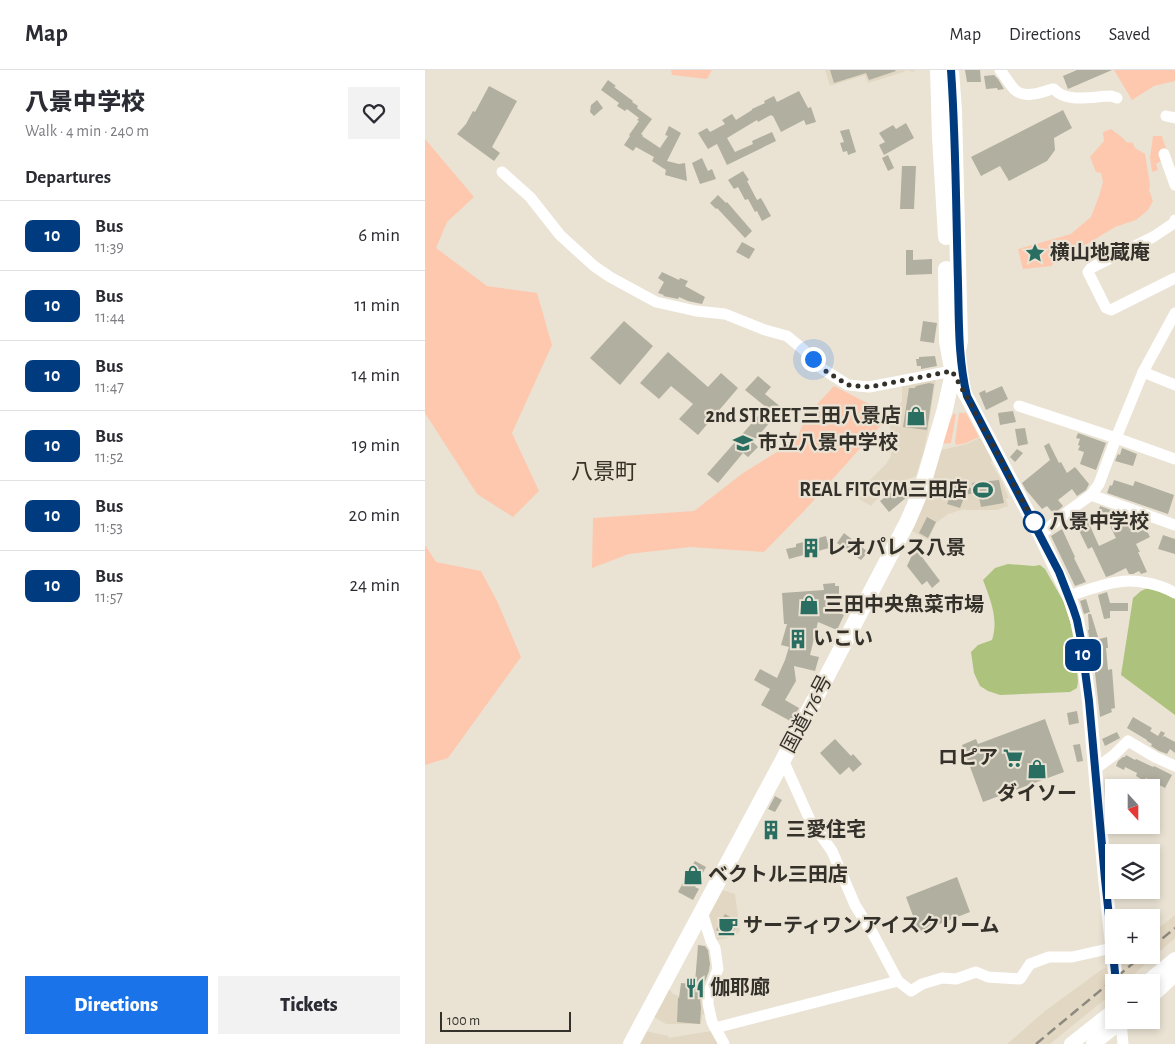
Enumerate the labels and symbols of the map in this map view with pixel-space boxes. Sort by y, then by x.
place label: 横山地蔵庵 [1050,241,1150,263]
place icon: 横山地蔵庵 [1024,242,1046,264]
your location [801,347,826,372]
place label: 2nd STREET三田八景店 [706,405,901,426]
shop icon: 2nd STREET三田八景店 [905,405,927,427]
place label: 市立八景中学校 [758,431,898,453]
school or university icon: 市立八景中学校 [732,432,754,454]
district label: 八景町 [571,461,637,483]
place label: REAL FITGYM三田店 [799,479,968,500]
sports icon: REAL FITGYM三田店 [972,479,994,501]
place label: 八景中学校 [1049,510,1149,532]
marker: 八景中学校 [1023,511,1045,533]
building icon: レオパレス八景 [800,537,822,559]
place label: レオパレス八景 [826,537,966,558]
place label: 三田中央魚菜市場 [824,593,984,615]
shop icon: 三田中央魚菜市場 [798,594,820,616]
building icon: いこい [787,628,809,650]
place label: いこい [813,629,873,649]
line badge: 10 [1061,639,1105,671]
street label: 国道176号 [777,671,836,756]
supermarket icon: ロピア [1002,747,1024,769]
place label: ロピア [938,748,998,768]
shop icon: ダイソー [1026,758,1048,780]
north arrow [1105,779,1160,834]
place label: ダイソー [997,782,1077,804]
place label: 三愛住宅 [786,818,866,840]
building icon: 三愛住宅 [760,819,782,841]
shop icon: ベクトル三田店 [682,864,704,886]
place label: ベクトル三田店 [708,864,848,885]
cafe icon: サーティワンアイスクリーム [717,915,739,937]
place label: サーティワンアイスクリーム [743,915,1000,936]
place label: 伽耶廊 [710,976,770,998]
restaurant icon: 伽耶廊 [684,977,706,999]
scale bar [440,1009,571,1032]

